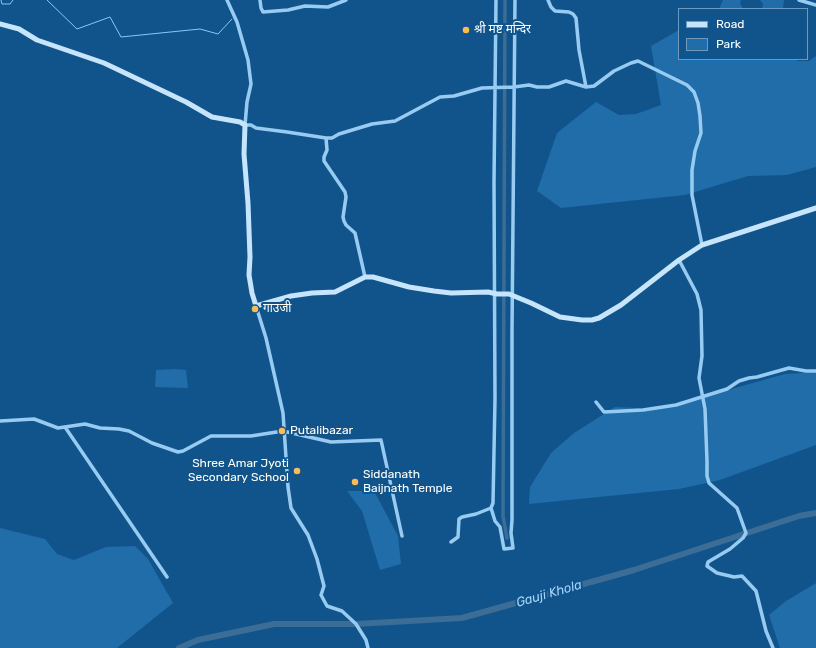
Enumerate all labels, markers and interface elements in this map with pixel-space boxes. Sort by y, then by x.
legend [678,8,808,60]
text: Road [716,17,744,31]
place label: श्री मष्ट मन्दिर [474,23,531,37]
marker: श्री मष्ट मन्दिर [461,25,471,35]
text: Park [716,37,741,51]
place label: गाउजी [263,302,291,316]
marker: गाउजी [250,304,260,314]
place label: Putalibazar [290,424,353,438]
marker: Putalibazar [277,426,287,436]
place label: Shree Amar Jyoti Secondary School [188,457,289,485]
marker: Shree Amar Jyoti Secondary School [292,466,302,476]
place label: Siddanath Baijnath Temple [363,468,452,496]
marker: Siddanath Baijnath Temple [350,477,360,487]
water label: Gauji Khola [514,577,584,611]

